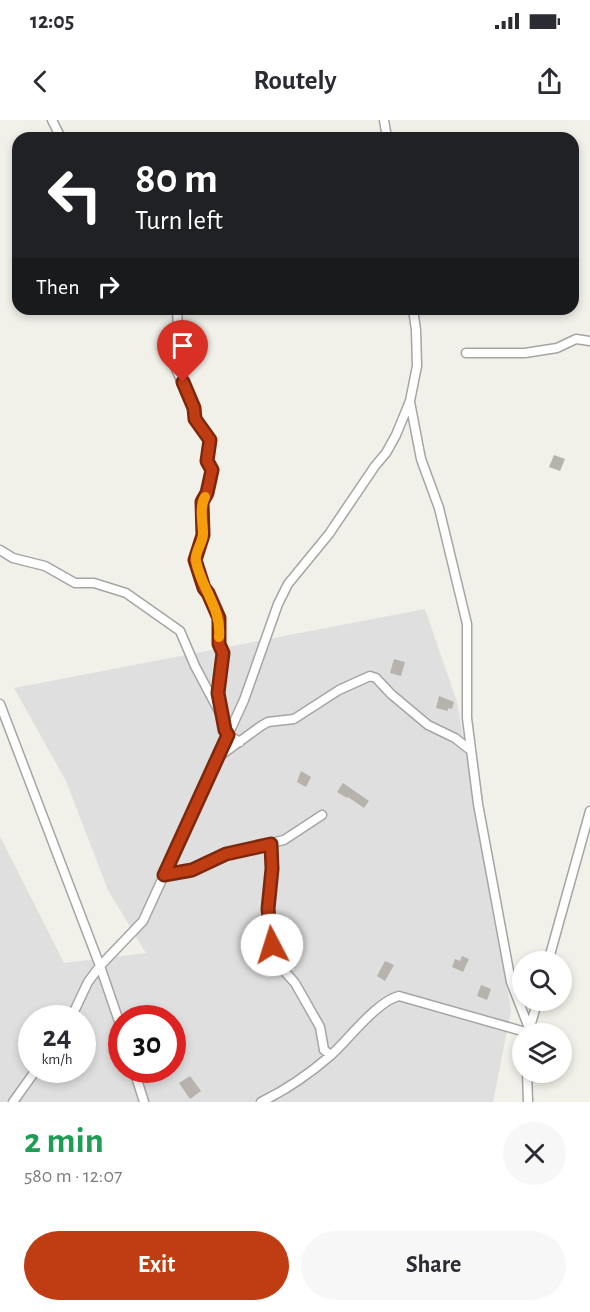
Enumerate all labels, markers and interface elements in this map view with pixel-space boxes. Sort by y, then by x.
text: 12:05 [30,10,74,32]
icon: back [24,65,57,98]
icon: share [533,65,566,98]
text: Routely [253,67,337,94]
icon: left [36,156,114,234]
text: 80 m [135,158,218,200]
text: Turn left [135,207,223,234]
icon: right [92,270,125,303]
text: Then [36,276,80,298]
pin [157,320,208,382]
icon: arrive [166,329,199,362]
position arrow [240,913,304,977]
map controls [512,951,572,1083]
button: search [512,951,572,1011]
speed limit sign: 30 [108,1005,186,1083]
text: 24 [42,1022,72,1052]
button: layers [512,1023,572,1083]
text: km/h [42,1052,72,1067]
button: close [503,1122,566,1185]
text: 2 min [24,1123,104,1159]
text: 580 m · 12:07 [24,1166,122,1186]
button: Exit [24,1231,289,1300]
button: Share [301,1231,566,1300]

